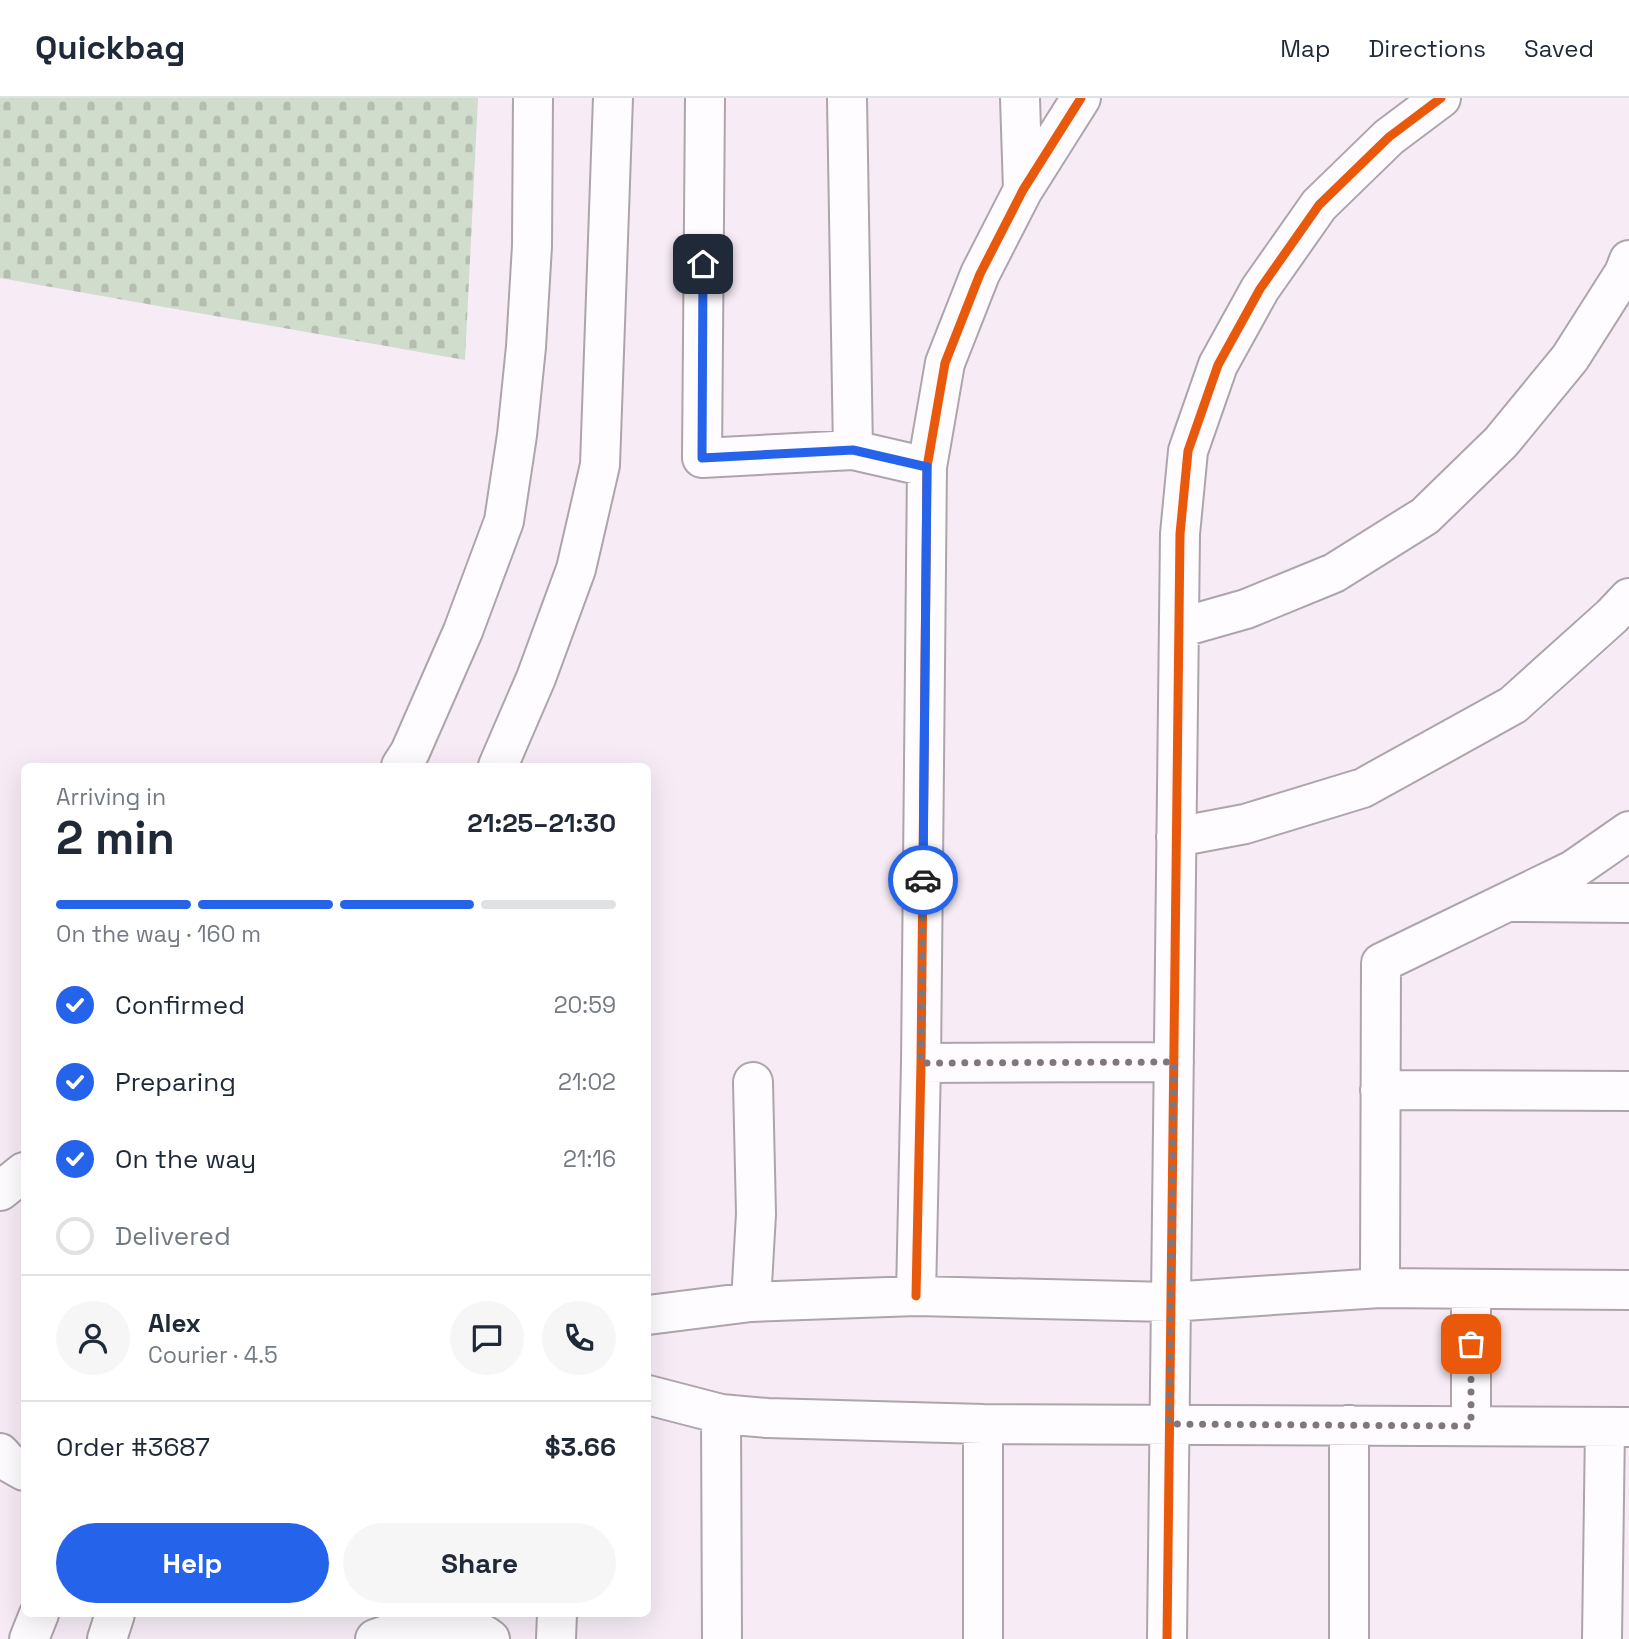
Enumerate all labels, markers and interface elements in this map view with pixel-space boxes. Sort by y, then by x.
text: Quickbag [35,27,185,69]
text: Map [1280,33,1330,64]
text: Directions [1368,33,1486,64]
text: Saved [1524,33,1594,64]
pin [673,234,733,294]
icon: home [684,245,722,283]
text: Arriving in [56,782,166,812]
text: 21:25–21:30 [467,806,616,840]
text: 2 min [56,809,175,867]
courier [888,845,958,915]
icon: car [904,861,942,899]
text: On the way · 160 m [56,919,261,949]
icon: check [56,986,94,1024]
text: Confirmed [115,988,245,1022]
text: 20:59 [554,990,616,1020]
icon: check [56,1063,94,1101]
text: Preparing [115,1065,236,1099]
text: 21:02 [558,1067,616,1097]
icon: check [56,1140,94,1178]
text: On the way [115,1142,256,1176]
text: 21:16 [563,1144,616,1174]
text: Delivered [115,1219,231,1253]
button: person [56,1301,130,1375]
button: chat [450,1301,524,1375]
button: phone [542,1301,616,1375]
text: Alex [148,1306,201,1340]
pin [1441,1314,1501,1374]
icon: bag [1452,1325,1490,1363]
text: Courier · 4.5 [148,1340,278,1370]
text: Order #3687 [56,1430,210,1464]
text: $3.66 [545,1430,616,1464]
button: Help [56,1523,329,1603]
button: Share [343,1523,616,1603]

